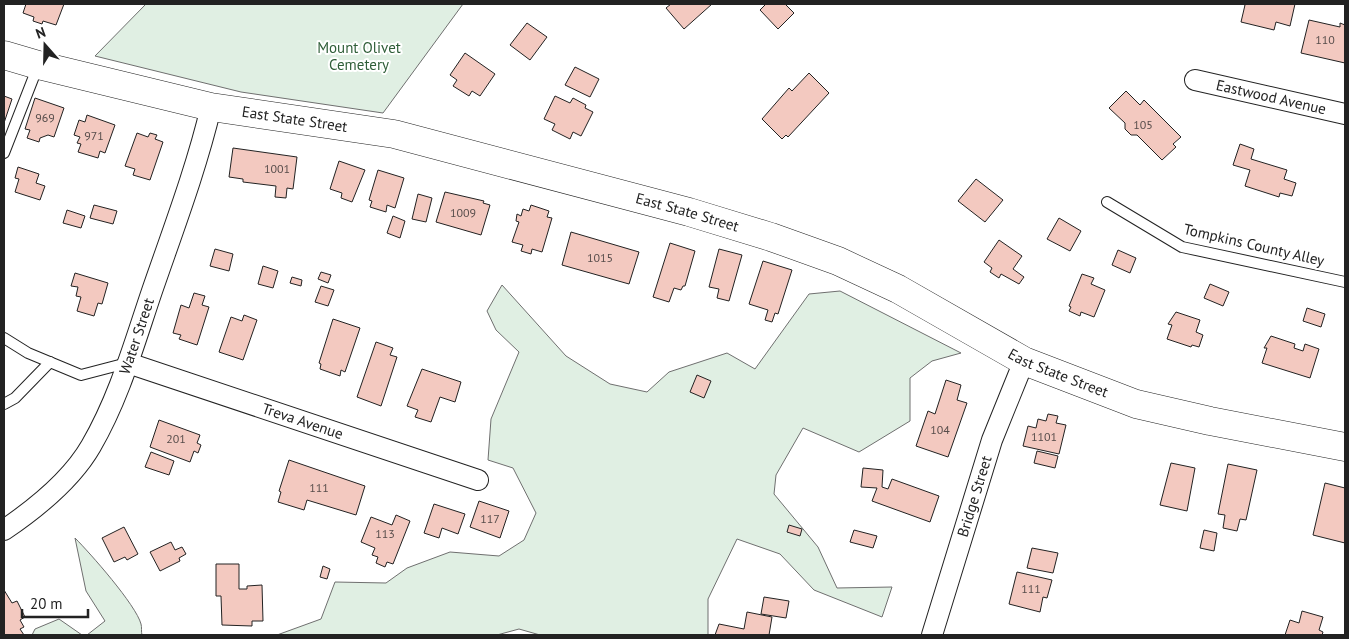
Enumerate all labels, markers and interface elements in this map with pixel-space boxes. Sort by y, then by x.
north arrow [20,20,70,70]
text: N [33,23,48,43]
house number: 110 [1315,32,1335,47]
park label: Mount Olivet Cemetery [317,38,401,74]
street label: Eastwood Avenue [1214,75,1328,118]
street label: East State Street [241,102,349,136]
house number: 969 [35,110,55,125]
house number: 105 [1133,117,1153,132]
house number: 971 [84,128,104,143]
house number: 1001 [264,161,290,176]
street label: East State Street [634,188,741,236]
house number: 1009 [450,205,476,220]
street label: Tompkins County Alley [1182,219,1326,270]
house number: 1015 [587,250,613,265]
street label: Water Street [115,296,158,377]
street label: East State Street [1005,344,1111,401]
street label: Treva Avenue [260,398,346,443]
house number: 104 [930,422,950,437]
house number: 1101 [1031,429,1057,444]
house number: 201 [166,431,186,446]
street label: Bridge Street [953,453,996,539]
house number: 111 [309,480,329,495]
house number: 117 [480,511,500,526]
house number: 113 [375,526,395,541]
house number: 111 [1021,581,1041,596]
scale bar [22,586,89,618]
text: 20 m [30,594,63,613]

